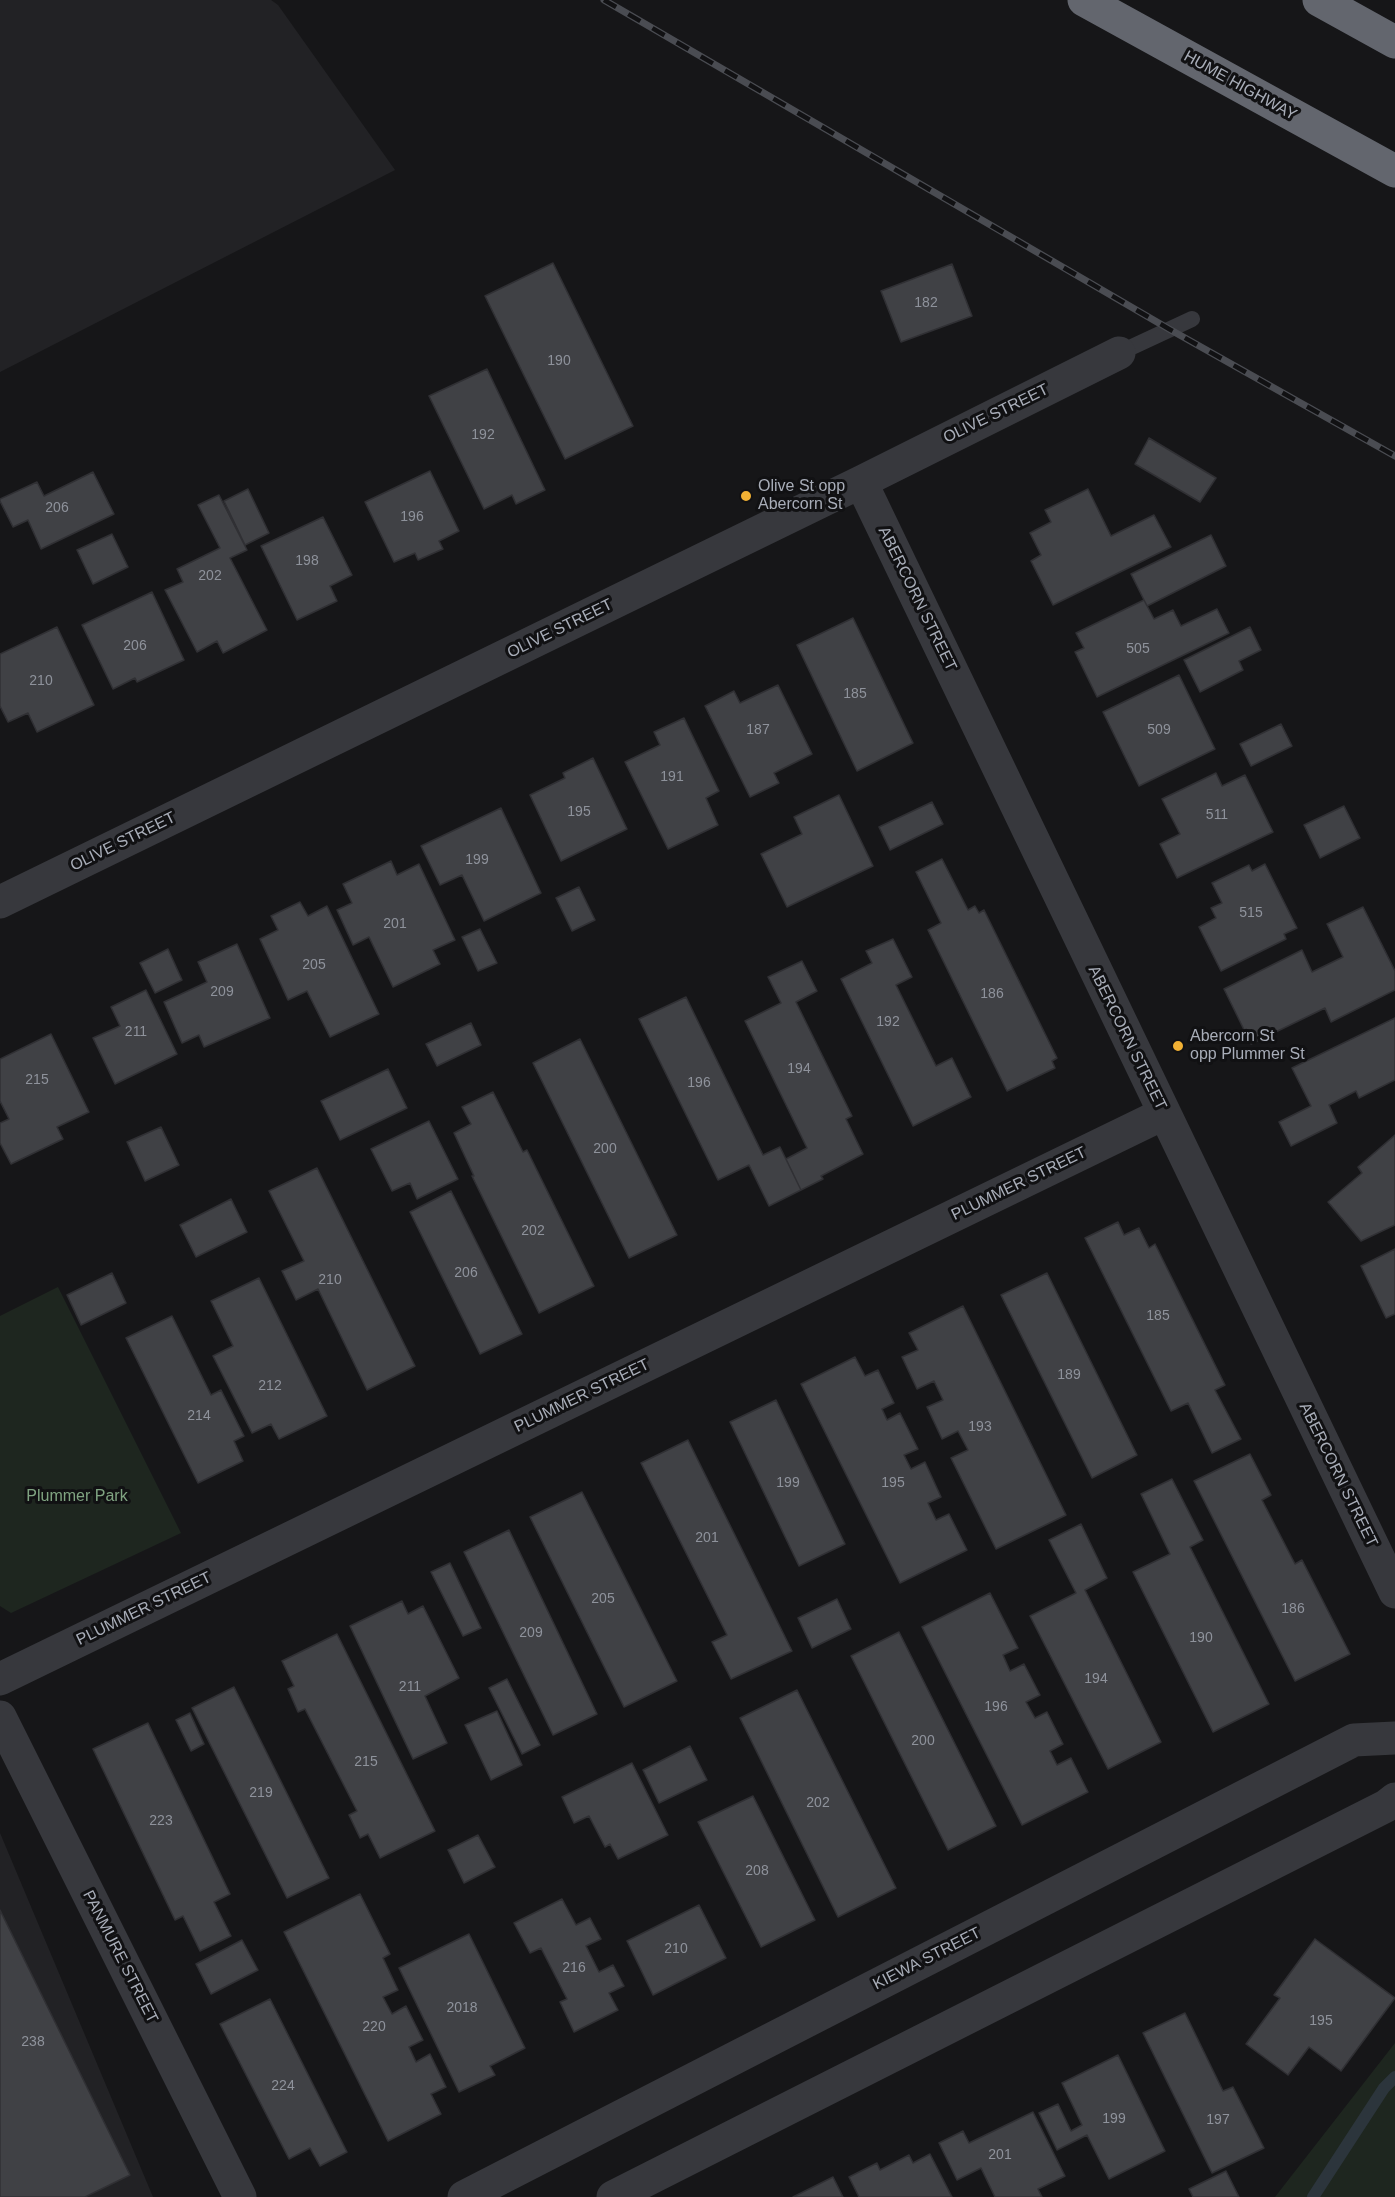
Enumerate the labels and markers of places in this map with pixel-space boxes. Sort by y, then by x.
place label: Olive St opp Abercorn St [758,477,845,515]
marker: Olive St opp Abercorn St [739,489,753,503]
place label: Abercorn St opp Plummer St [1190,1027,1305,1065]
marker: Abercorn St opp Plummer St [1171,1039,1185,1053]

